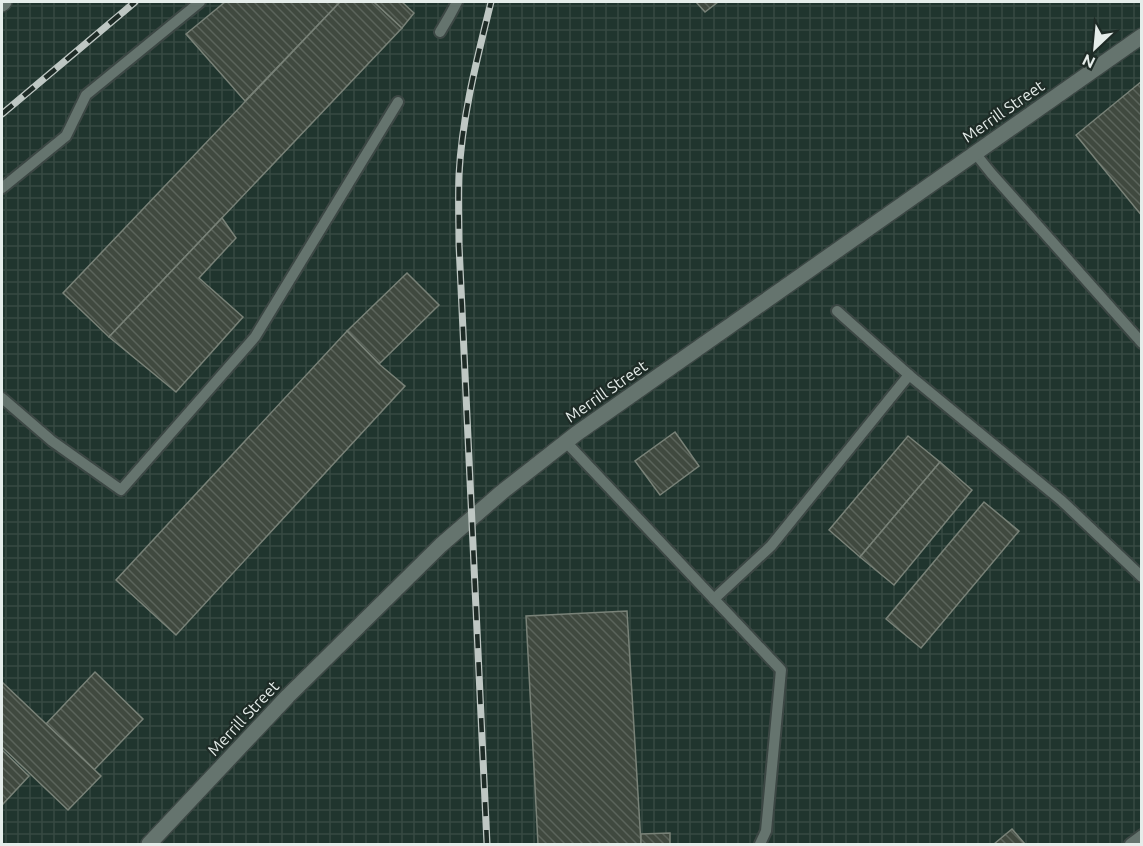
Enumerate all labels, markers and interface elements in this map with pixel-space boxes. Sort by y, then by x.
north arrow [1065,18,1125,78]
text: N [1079,51,1098,72]
street label: Merrill Street [959,76,1048,146]
street label: Merrill Street [562,356,651,426]
street label: Merrill Street [204,676,283,759]

